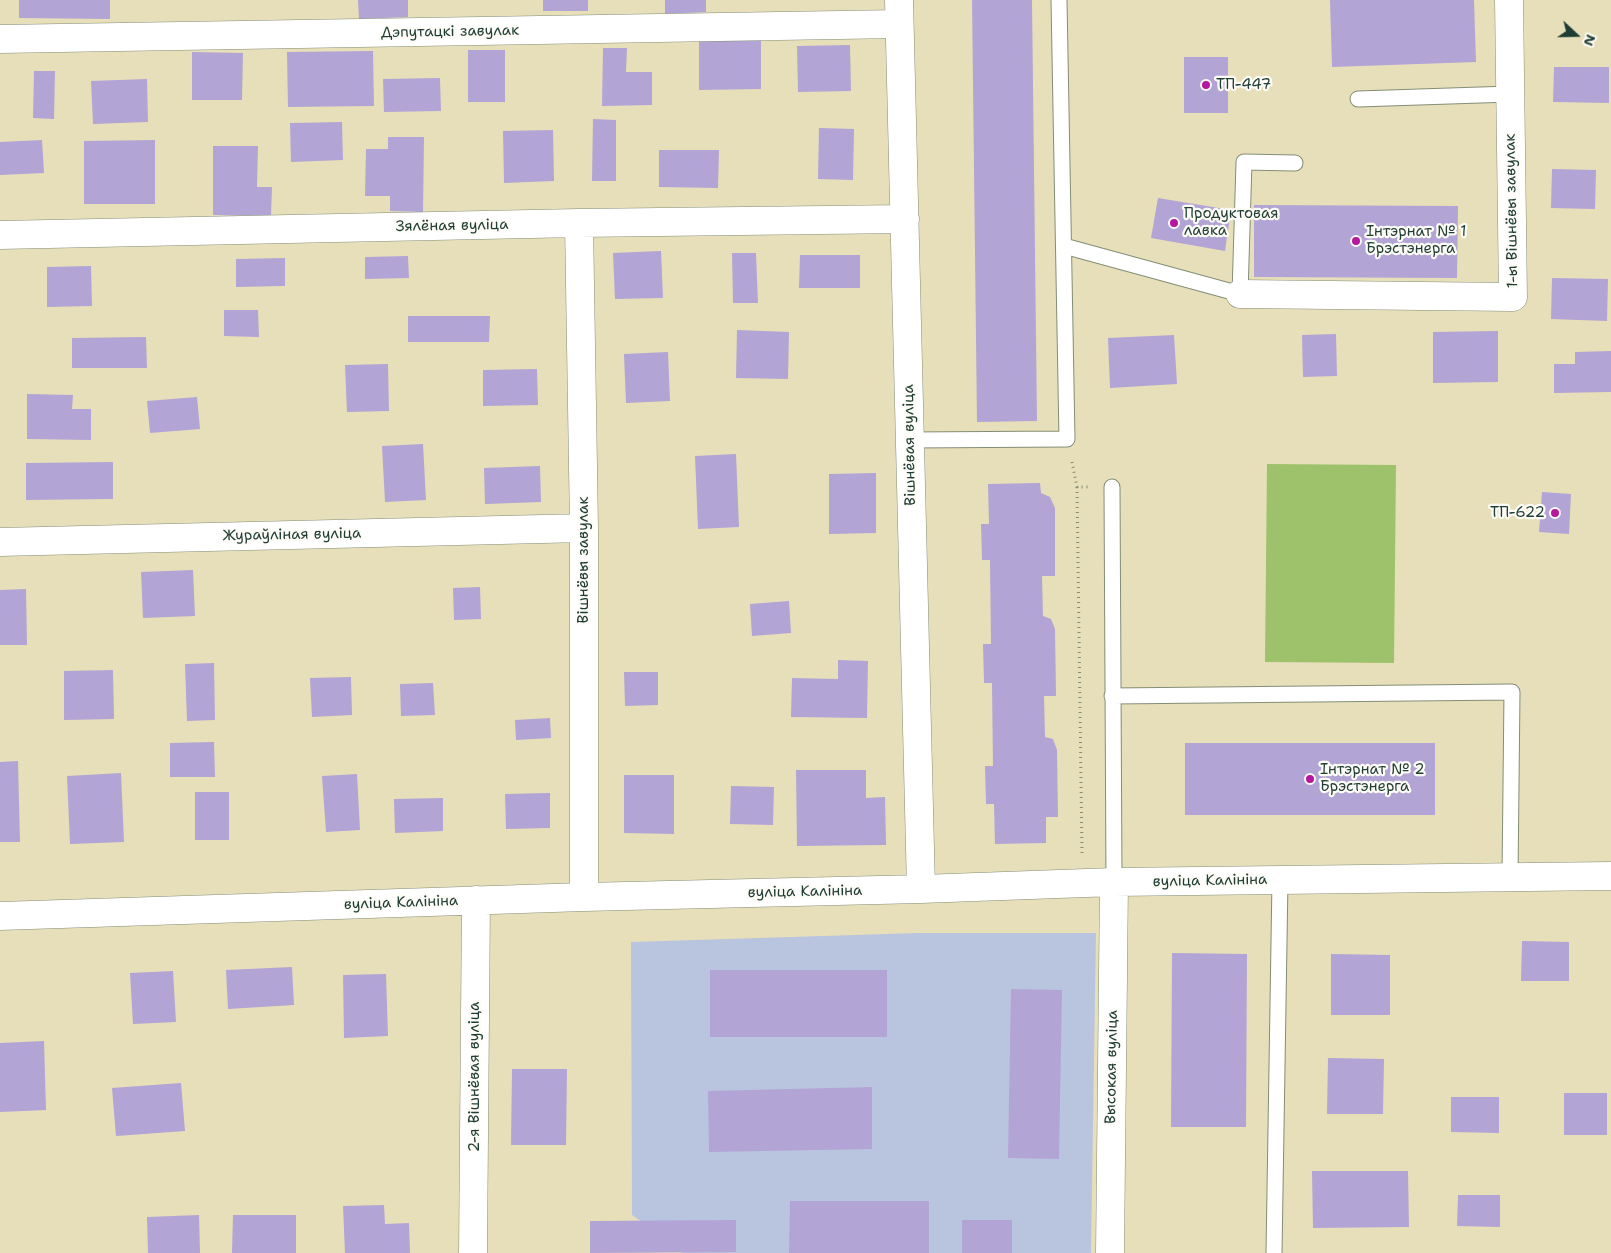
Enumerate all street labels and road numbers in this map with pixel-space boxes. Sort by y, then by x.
street label: Дэпутацкі завулак [381,22,519,42]
street label: 1-ы Вішнёвы завулак [1502,133,1522,289]
street label: Зялёная вуліца [395,216,509,236]
street label: Вішнёвая вуліца [900,384,920,506]
street label: Вішнёвы завулак [575,497,593,623]
street label: Жураўліная вуліца [223,525,361,545]
street label: вуліца Калініна [1153,871,1267,891]
street label: вуліца Калініна [748,882,862,902]
street label: вуліца Калініна [343,892,459,914]
street label: 2-я Вішнёвая вуліца [466,1002,484,1152]
street label: Высокая вуліца [1102,1010,1122,1124]

